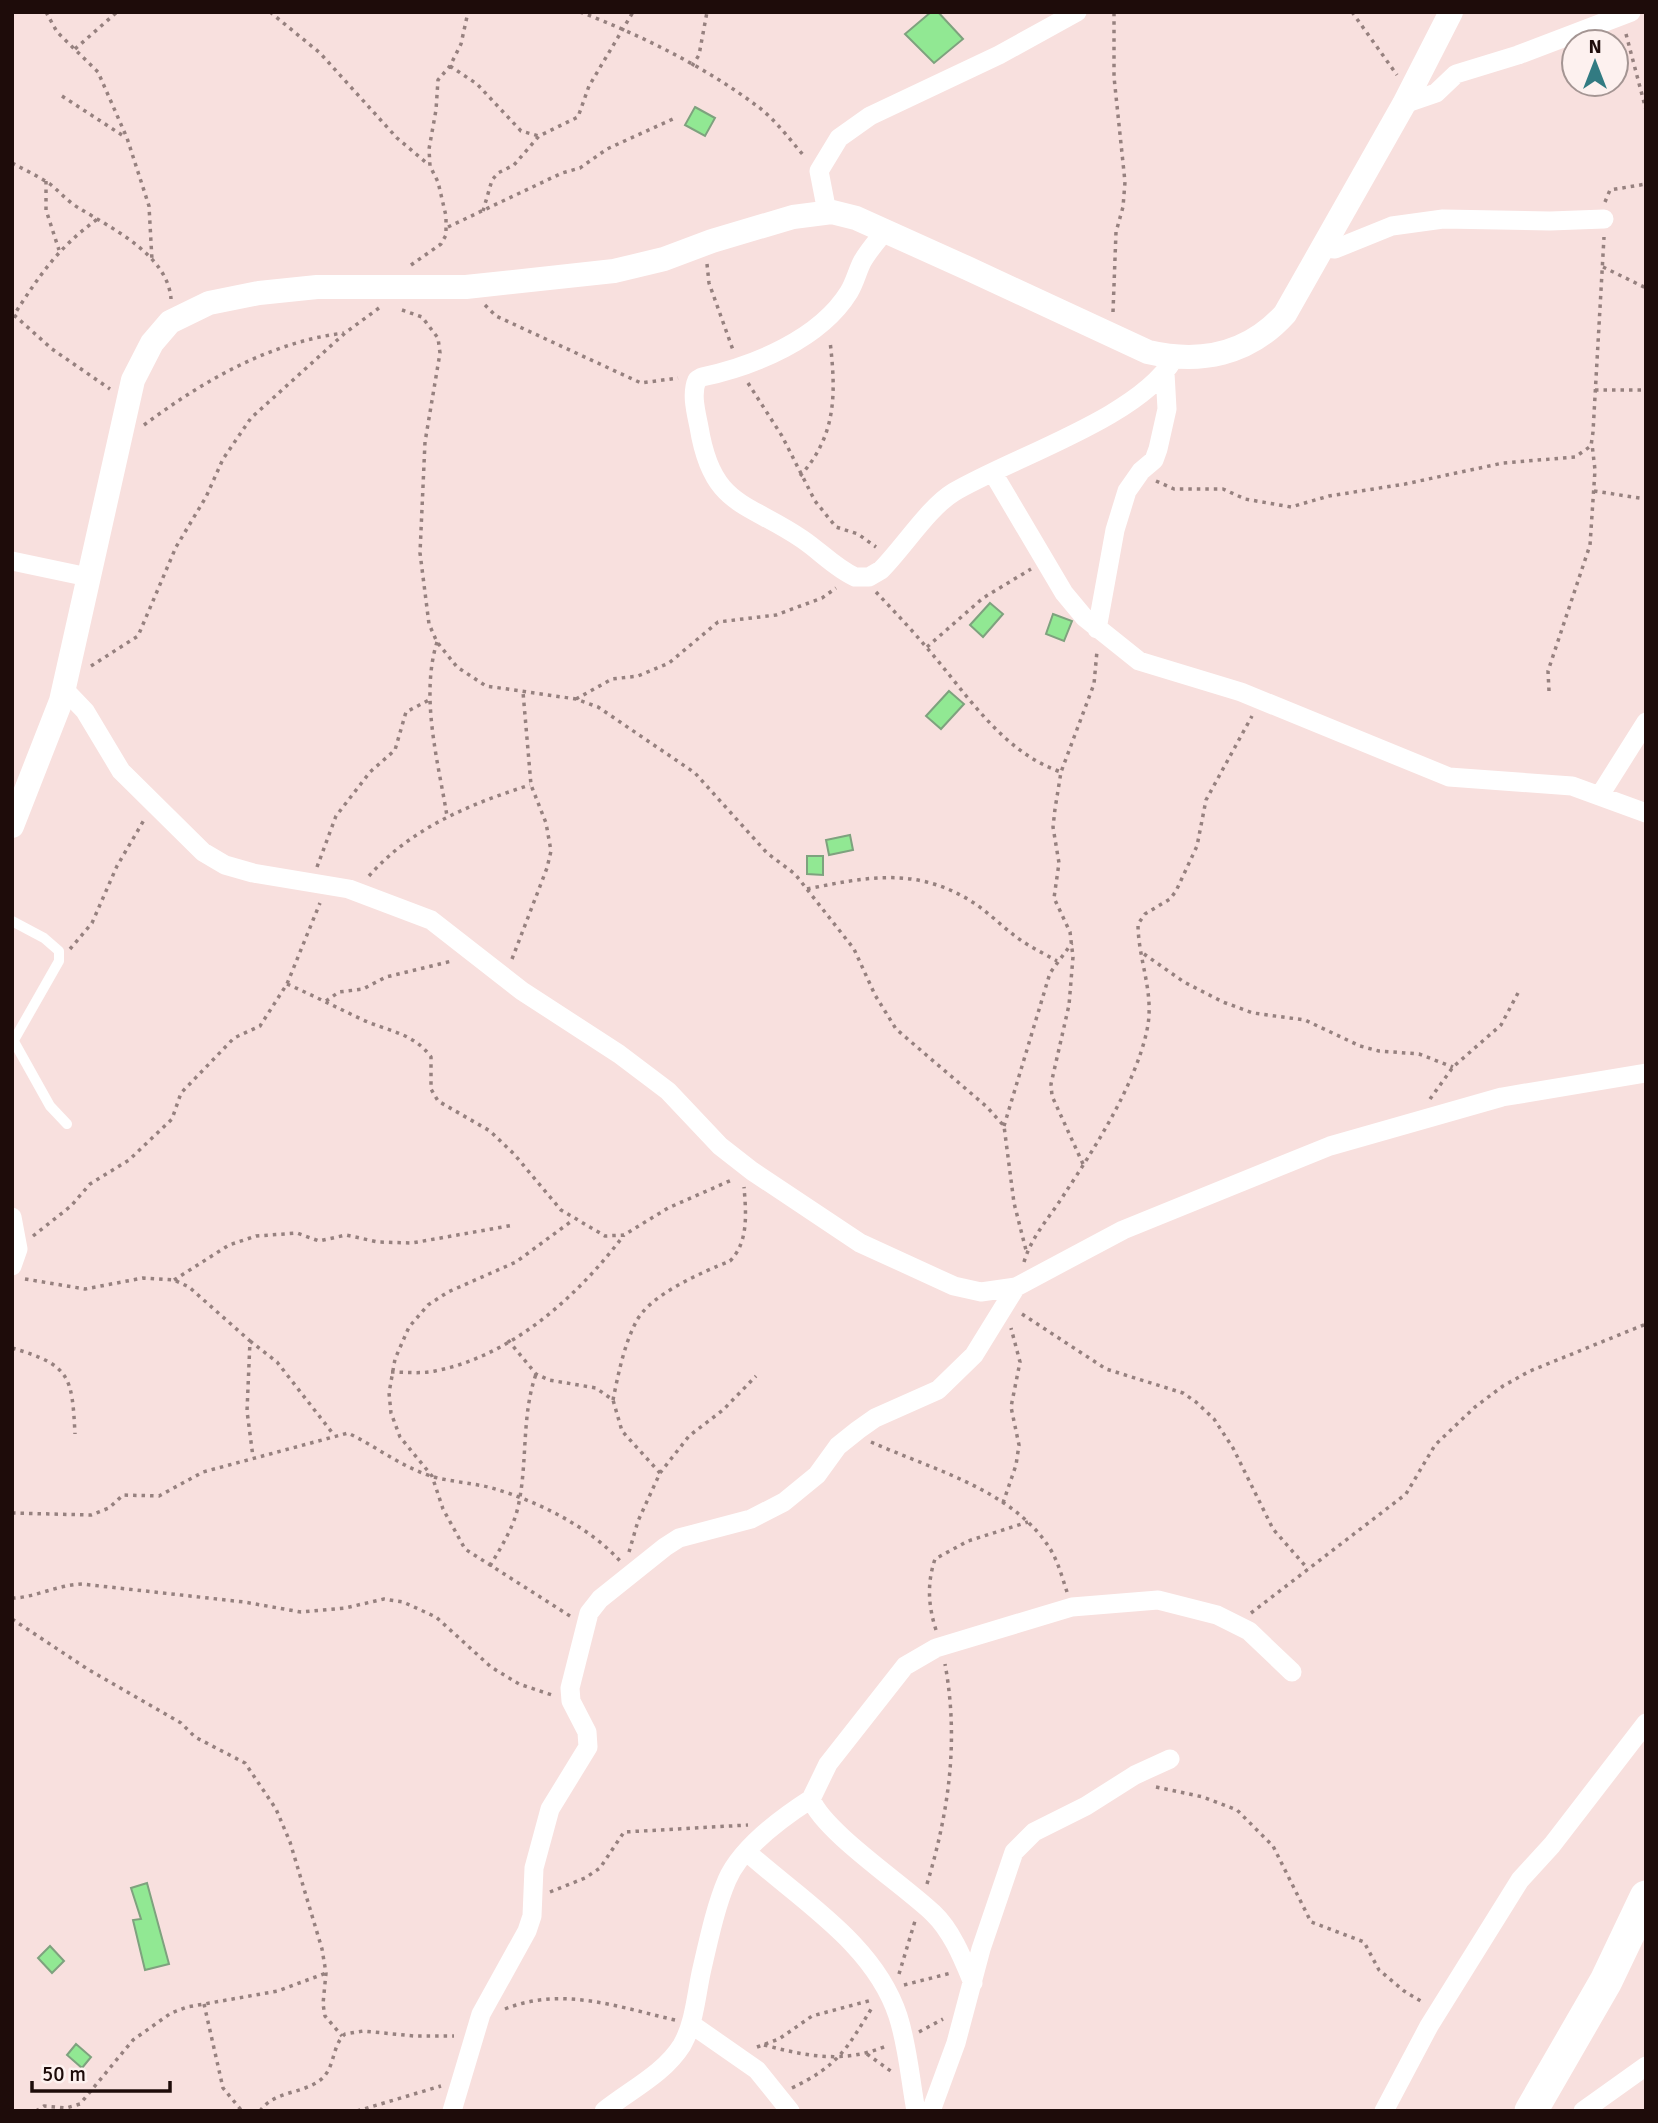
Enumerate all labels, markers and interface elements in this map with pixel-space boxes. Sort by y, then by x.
north arrow [1560,28,1630,98]
text: N [1588,35,1602,59]
scale bar [32,2050,170,2094]
text: 50 m [42,2061,86,2087]

